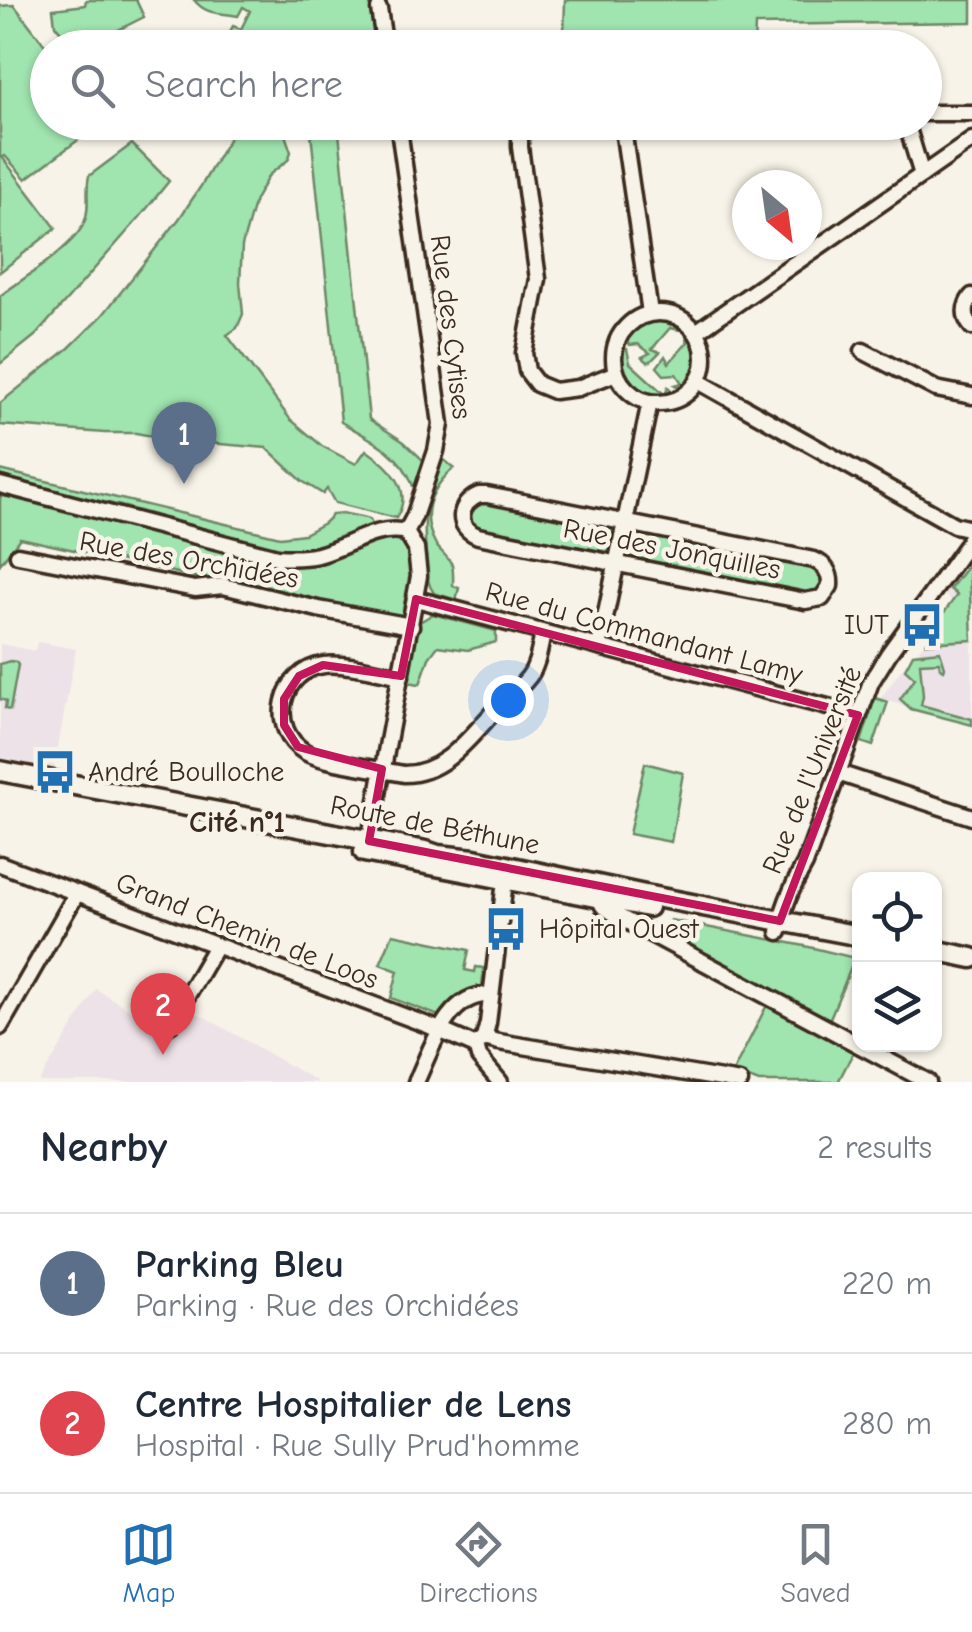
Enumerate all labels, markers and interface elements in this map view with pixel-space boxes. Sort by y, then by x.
search box [30,30,942,140]
icon: search [65,58,120,113]
text: Search here [145,63,343,107]
north arrow [732,170,822,260]
street label: Rue des Cytises [424,233,478,421]
pin: 1 [152,402,216,484]
street label: Rue des Jonquilles [561,512,783,586]
street label: Rue des Orchidées [77,525,301,595]
street label: Rue du Commandant Lamy [482,575,806,691]
bus stop icon: IUT [898,601,946,649]
place label: IUT [844,609,889,641]
street label: Rue de l'Université [756,662,868,878]
your location [483,675,534,726]
bus stop icon: André Boulloche [31,748,79,796]
place label: André Boulloche [88,756,284,788]
street label: Route de Béthune [328,789,542,861]
district label: Cité n°1 [189,805,285,840]
street label: Grand Chemin de Loos [111,866,383,996]
map controls [852,872,942,1052]
button: locate [852,872,942,962]
bus stop icon: Hôpital Ouest [482,905,530,953]
place label: Hôpital Ouest [539,913,699,945]
button: layers [852,962,942,1052]
pin: 2 [130,972,196,1055]
text: Nearby [40,1123,167,1172]
text: 2 results [817,1129,932,1166]
text: Parking Bleu [135,1243,344,1287]
text: 1 [66,1265,79,1302]
text: 220 m [842,1265,932,1302]
text: Parking · Rue des Orchidées [135,1287,519,1324]
text: Centre Hospitalier de Lens [135,1383,571,1427]
text: 2 [65,1405,80,1442]
text: 280 m [842,1405,932,1442]
text: Hospital · Rue Sully Prud'homme [135,1427,580,1464]
tab: Map [121,1517,176,1609]
tab: Directions [419,1517,538,1609]
tab: Saved [781,1517,851,1609]

